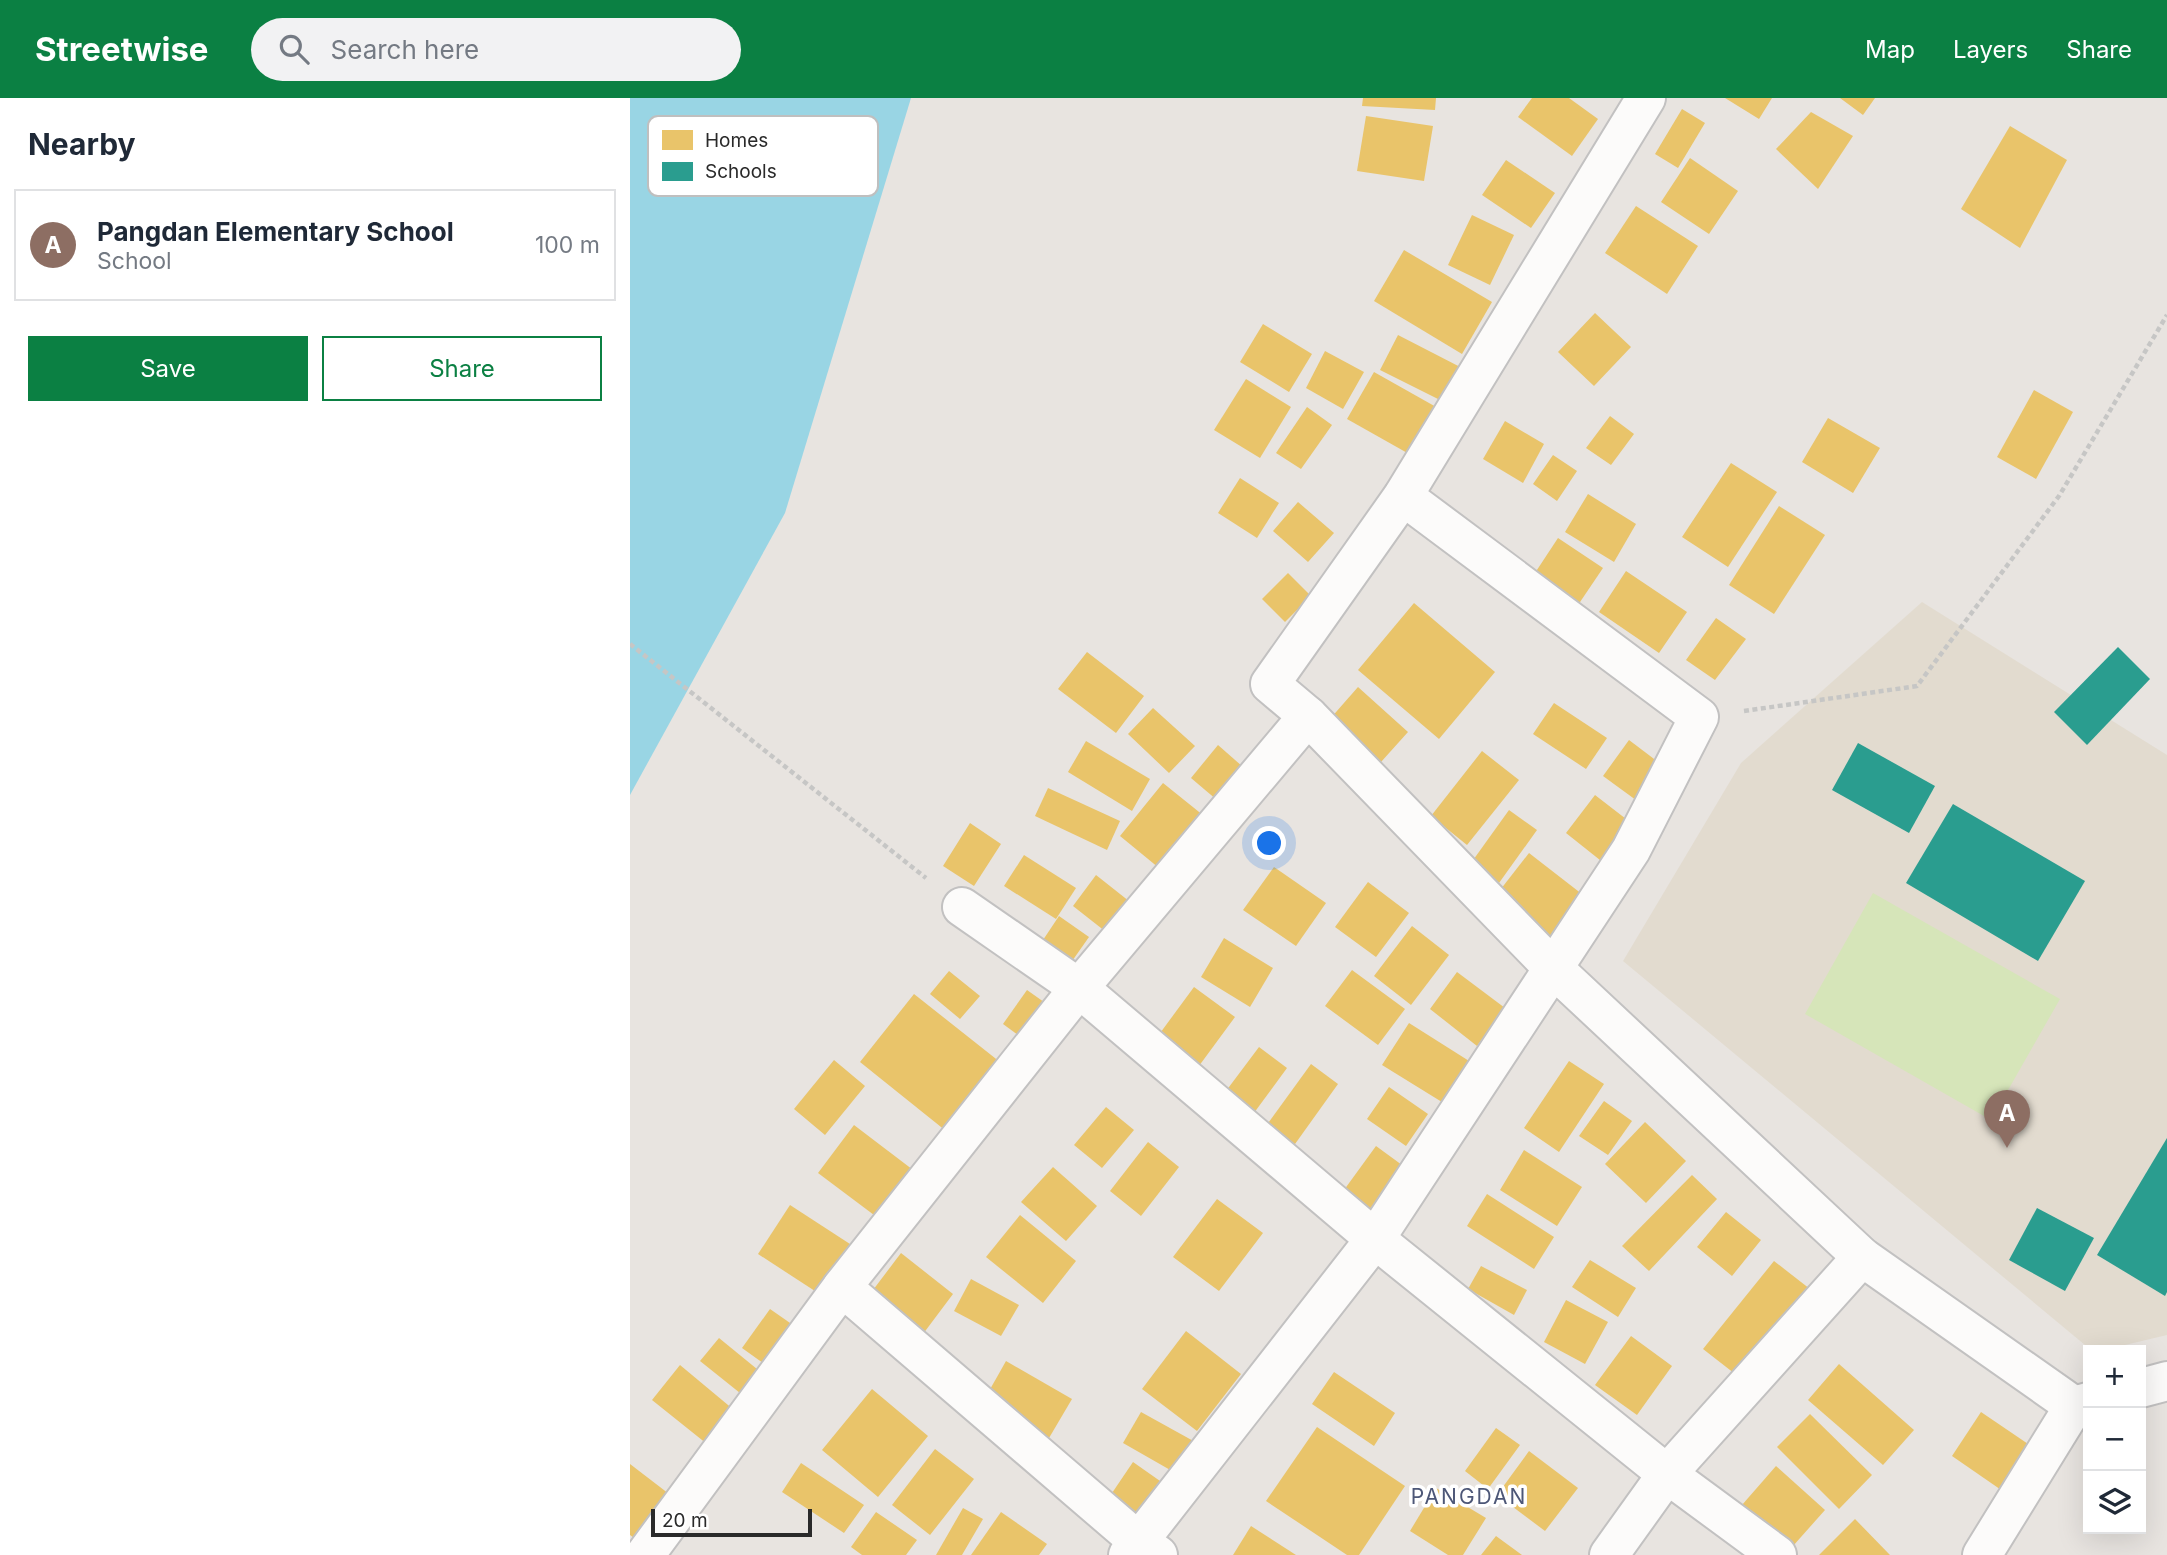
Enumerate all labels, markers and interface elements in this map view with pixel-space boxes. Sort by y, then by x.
search box [251,18,741,81]
text: Streetwise [35,29,209,69]
icon: search [275,30,313,68]
text: Search here [331,34,479,65]
text: Map [1865,35,1915,64]
text: Layers [1953,35,2028,64]
text: Share [2066,35,2132,64]
legend [648,116,878,196]
text: Nearby [28,126,136,162]
text: Homes [705,129,768,152]
text: Schools [705,160,777,183]
text: Pangdan Elementary School [97,216,454,247]
text: A [44,231,62,259]
text: 100 m [535,231,600,259]
text: School [97,247,172,275]
button: Save [28,336,308,401]
button: Share [322,336,602,401]
your location [1252,826,1286,860]
pin: A [1984,1090,2030,1148]
map controls [2083,1345,2146,1534]
button: + [2083,1345,2146,1408]
button: − [2083,1408,2146,1471]
button: layers [2083,1471,2146,1534]
district label: PANGDAN [1411,1484,1527,1509]
scale bar [651,1506,812,1538]
text: 20 m [662,1509,708,1532]

